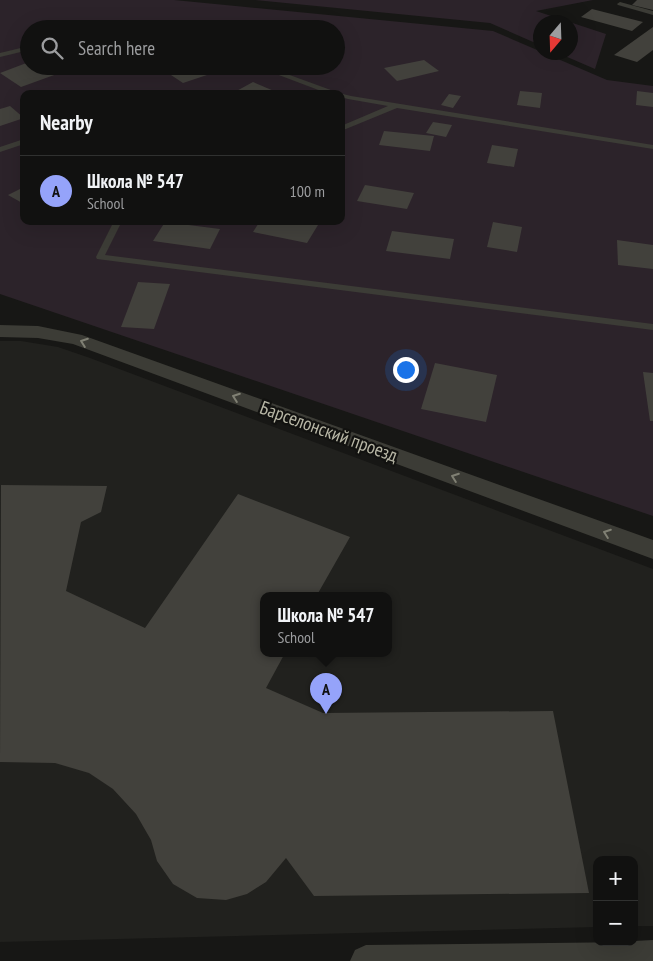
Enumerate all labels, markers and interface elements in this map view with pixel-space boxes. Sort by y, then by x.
north arrow [533,15,578,60]
search box [20,20,345,75]
icon: search [38,34,66,62]
text: Search here [78,36,155,60]
text: Nearby [40,109,93,136]
text: Школа № 547 [87,169,184,193]
text: A [52,181,60,201]
text: 100 m [290,181,325,201]
text: School [87,193,124,213]
one-way arrow [80,338,88,348]
your location [393,357,419,383]
one-way arrow [232,393,241,403]
street label: Барселонский проезд [257,395,402,467]
one-way arrow [451,473,459,483]
one-way arrow [603,529,612,539]
popup [260,592,392,657]
text: Школа № 547 [278,603,374,627]
text: School [278,627,315,647]
pin: A [310,673,342,714]
map controls [593,856,638,946]
button: + [593,856,638,901]
button: − [593,901,638,946]

